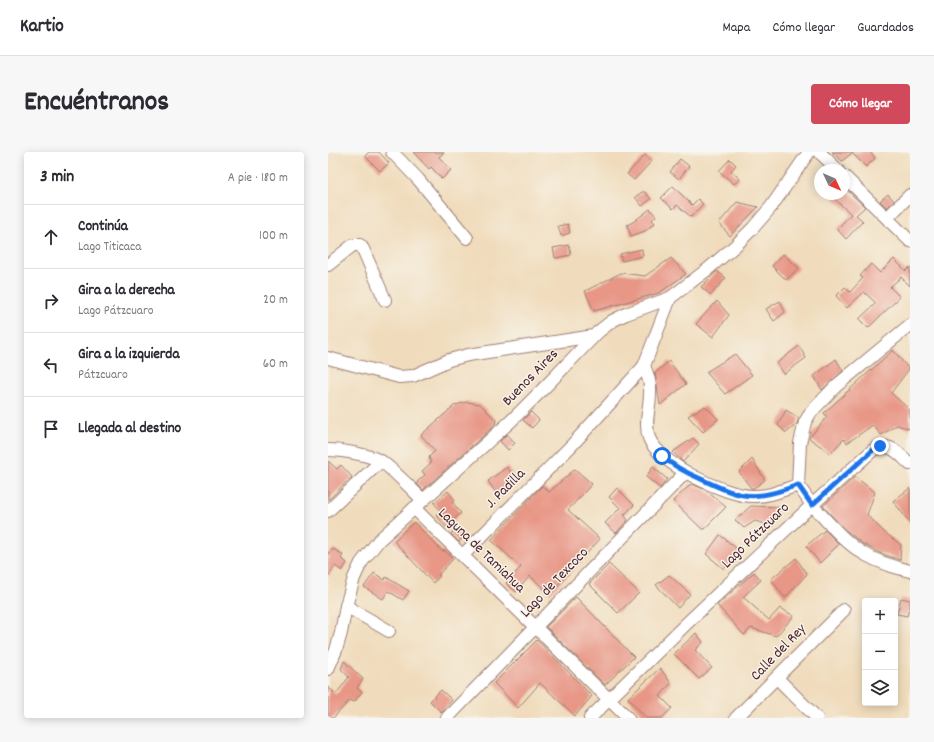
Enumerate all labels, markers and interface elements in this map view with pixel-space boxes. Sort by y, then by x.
text: Kartio [20,14,64,41]
text: Mapa [723,18,750,38]
text: Cómo llegar [772,18,835,38]
text: Guardados [857,18,914,38]
text: Encuéntranos [24,84,169,124]
button: Cómo llegar [811,84,910,124]
north arrow [814,164,850,200]
text: 3 min [40,166,74,190]
text: A pie · 180 m [228,169,288,188]
text: Continúa [78,216,128,238]
icon: ahead [40,226,62,248]
text: 100 m [259,227,288,246]
text: Lago Titicaca [78,238,141,257]
text: Gira a la derecha [78,280,175,302]
icon: right [40,290,62,312]
text: 20 m [263,291,288,310]
text: Lago Pátzcuaro [78,302,154,321]
text: Gira a la izquierda [78,344,179,366]
street label: Buenos Aires [498,344,564,412]
icon: left [40,354,62,376]
text: 60 m [263,355,288,374]
text: Pátzcuaro [78,366,128,385]
icon: arrive [40,418,62,440]
text: Llegada al destino [78,418,181,440]
route end [871,437,889,455]
route start [653,447,671,465]
street label: J. Padilla [481,463,532,514]
street label: Lago Pátzcuaro [717,498,795,574]
street label: Laguna de Tamiahua [432,503,530,599]
street label: Lago de Texcoco [516,543,595,623]
map controls [862,598,898,706]
button: + [862,598,898,634]
street label: Calle del Rey [746,619,813,687]
button: − [862,634,898,670]
button: layers [862,670,898,706]

